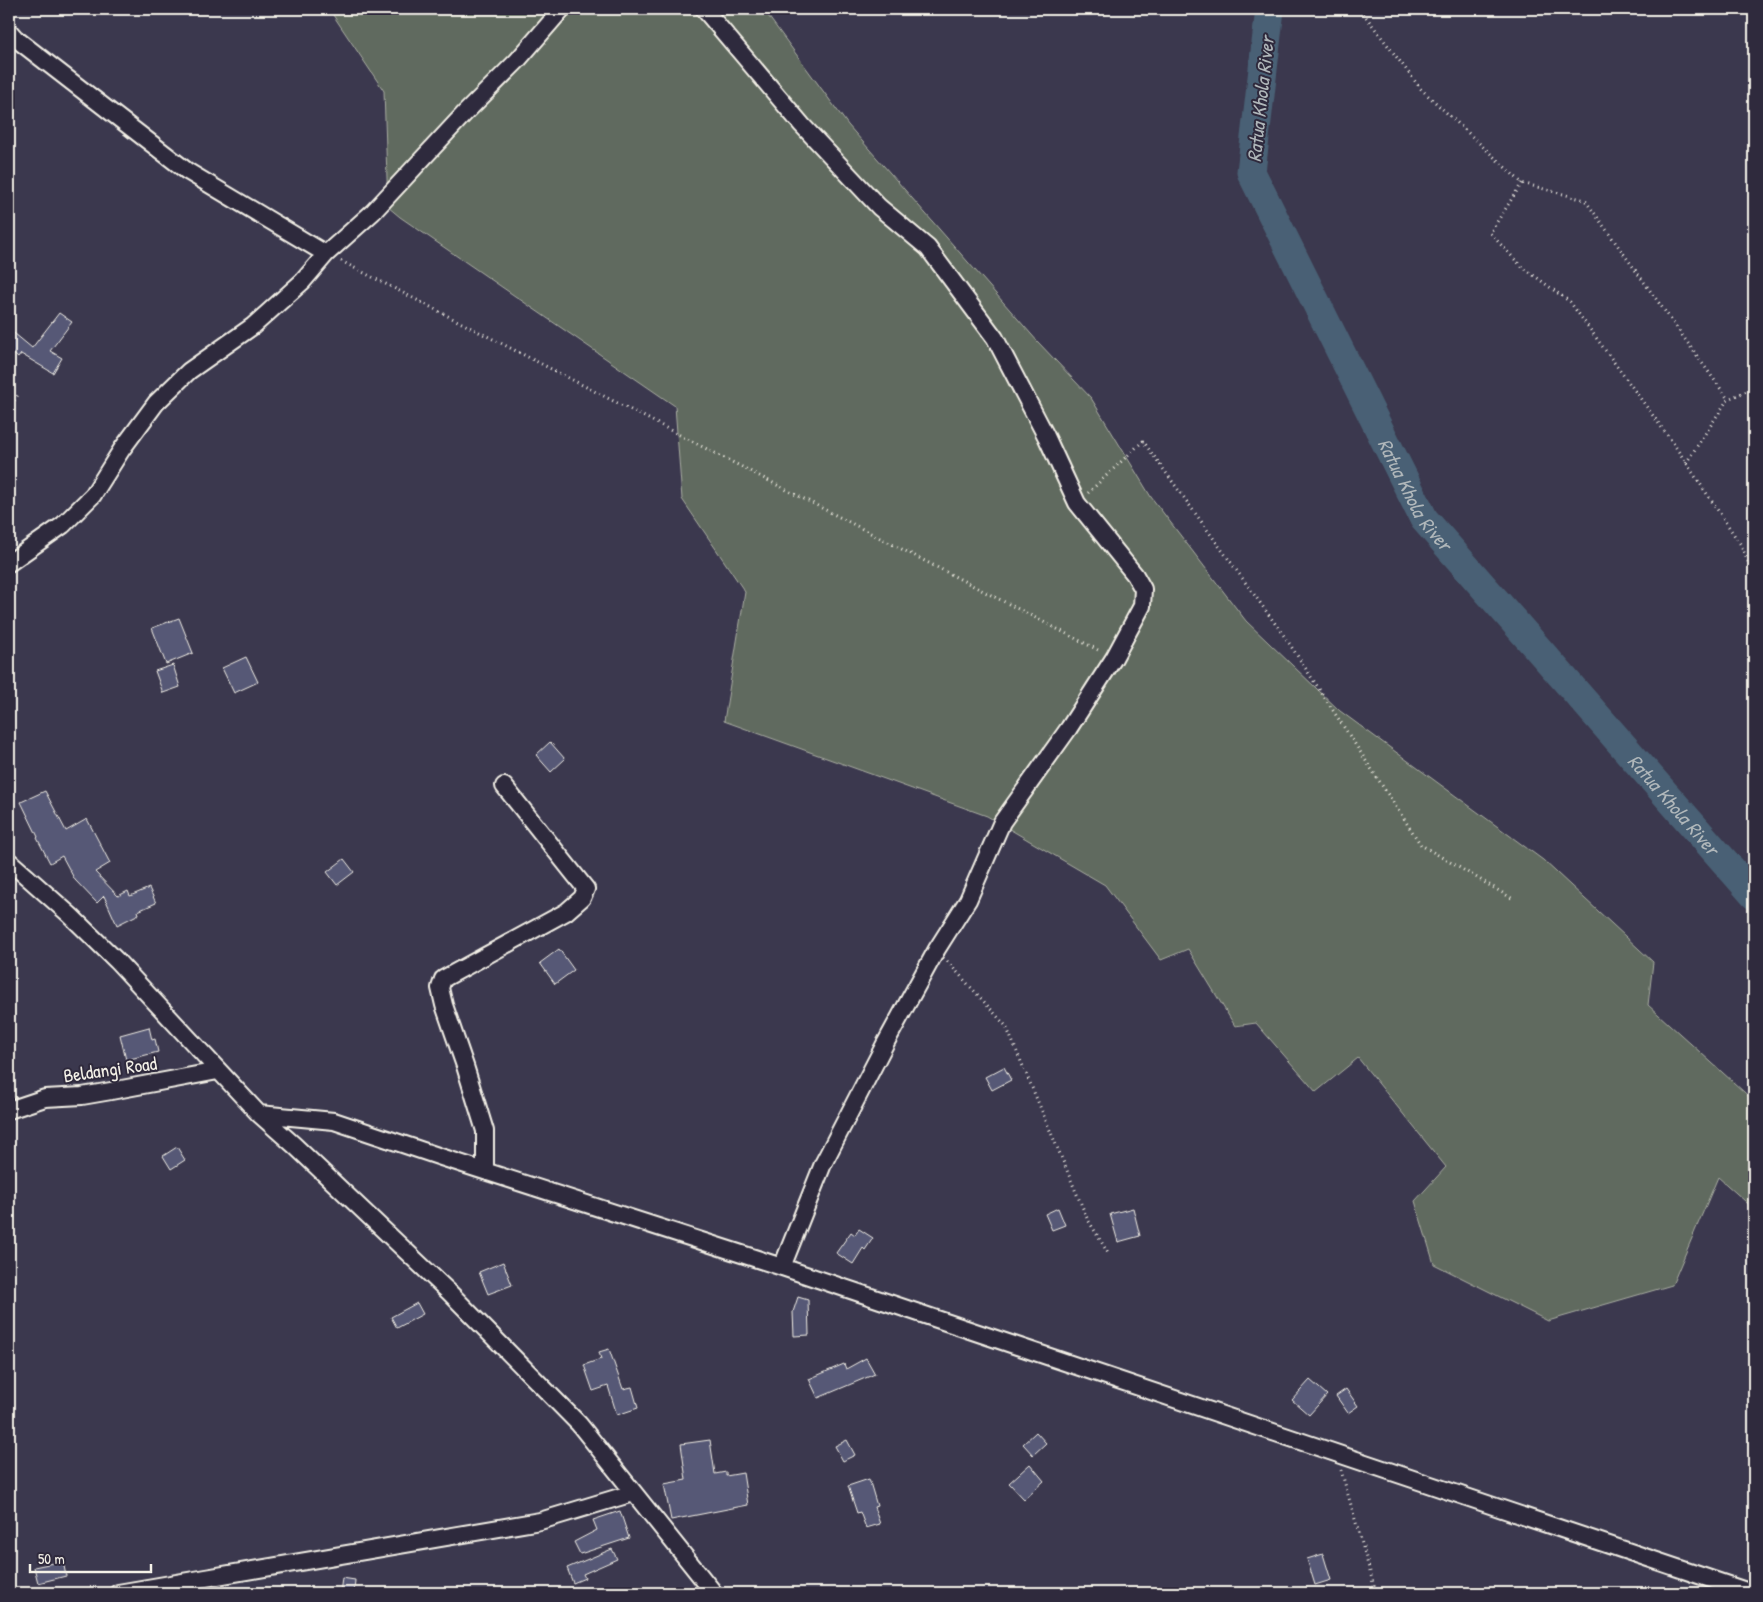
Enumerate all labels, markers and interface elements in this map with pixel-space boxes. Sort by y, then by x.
water label: Ratua Khola River [1240,33,1280,163]
water label: Ratua Khola River [1372,433,1460,558]
water label: Ratua Khola River [1622,748,1727,862]
street label: Beldangi Road [62,1050,159,1088]
scale bar [30,1542,151,1574]
text: 50 m [38,1548,65,1569]

